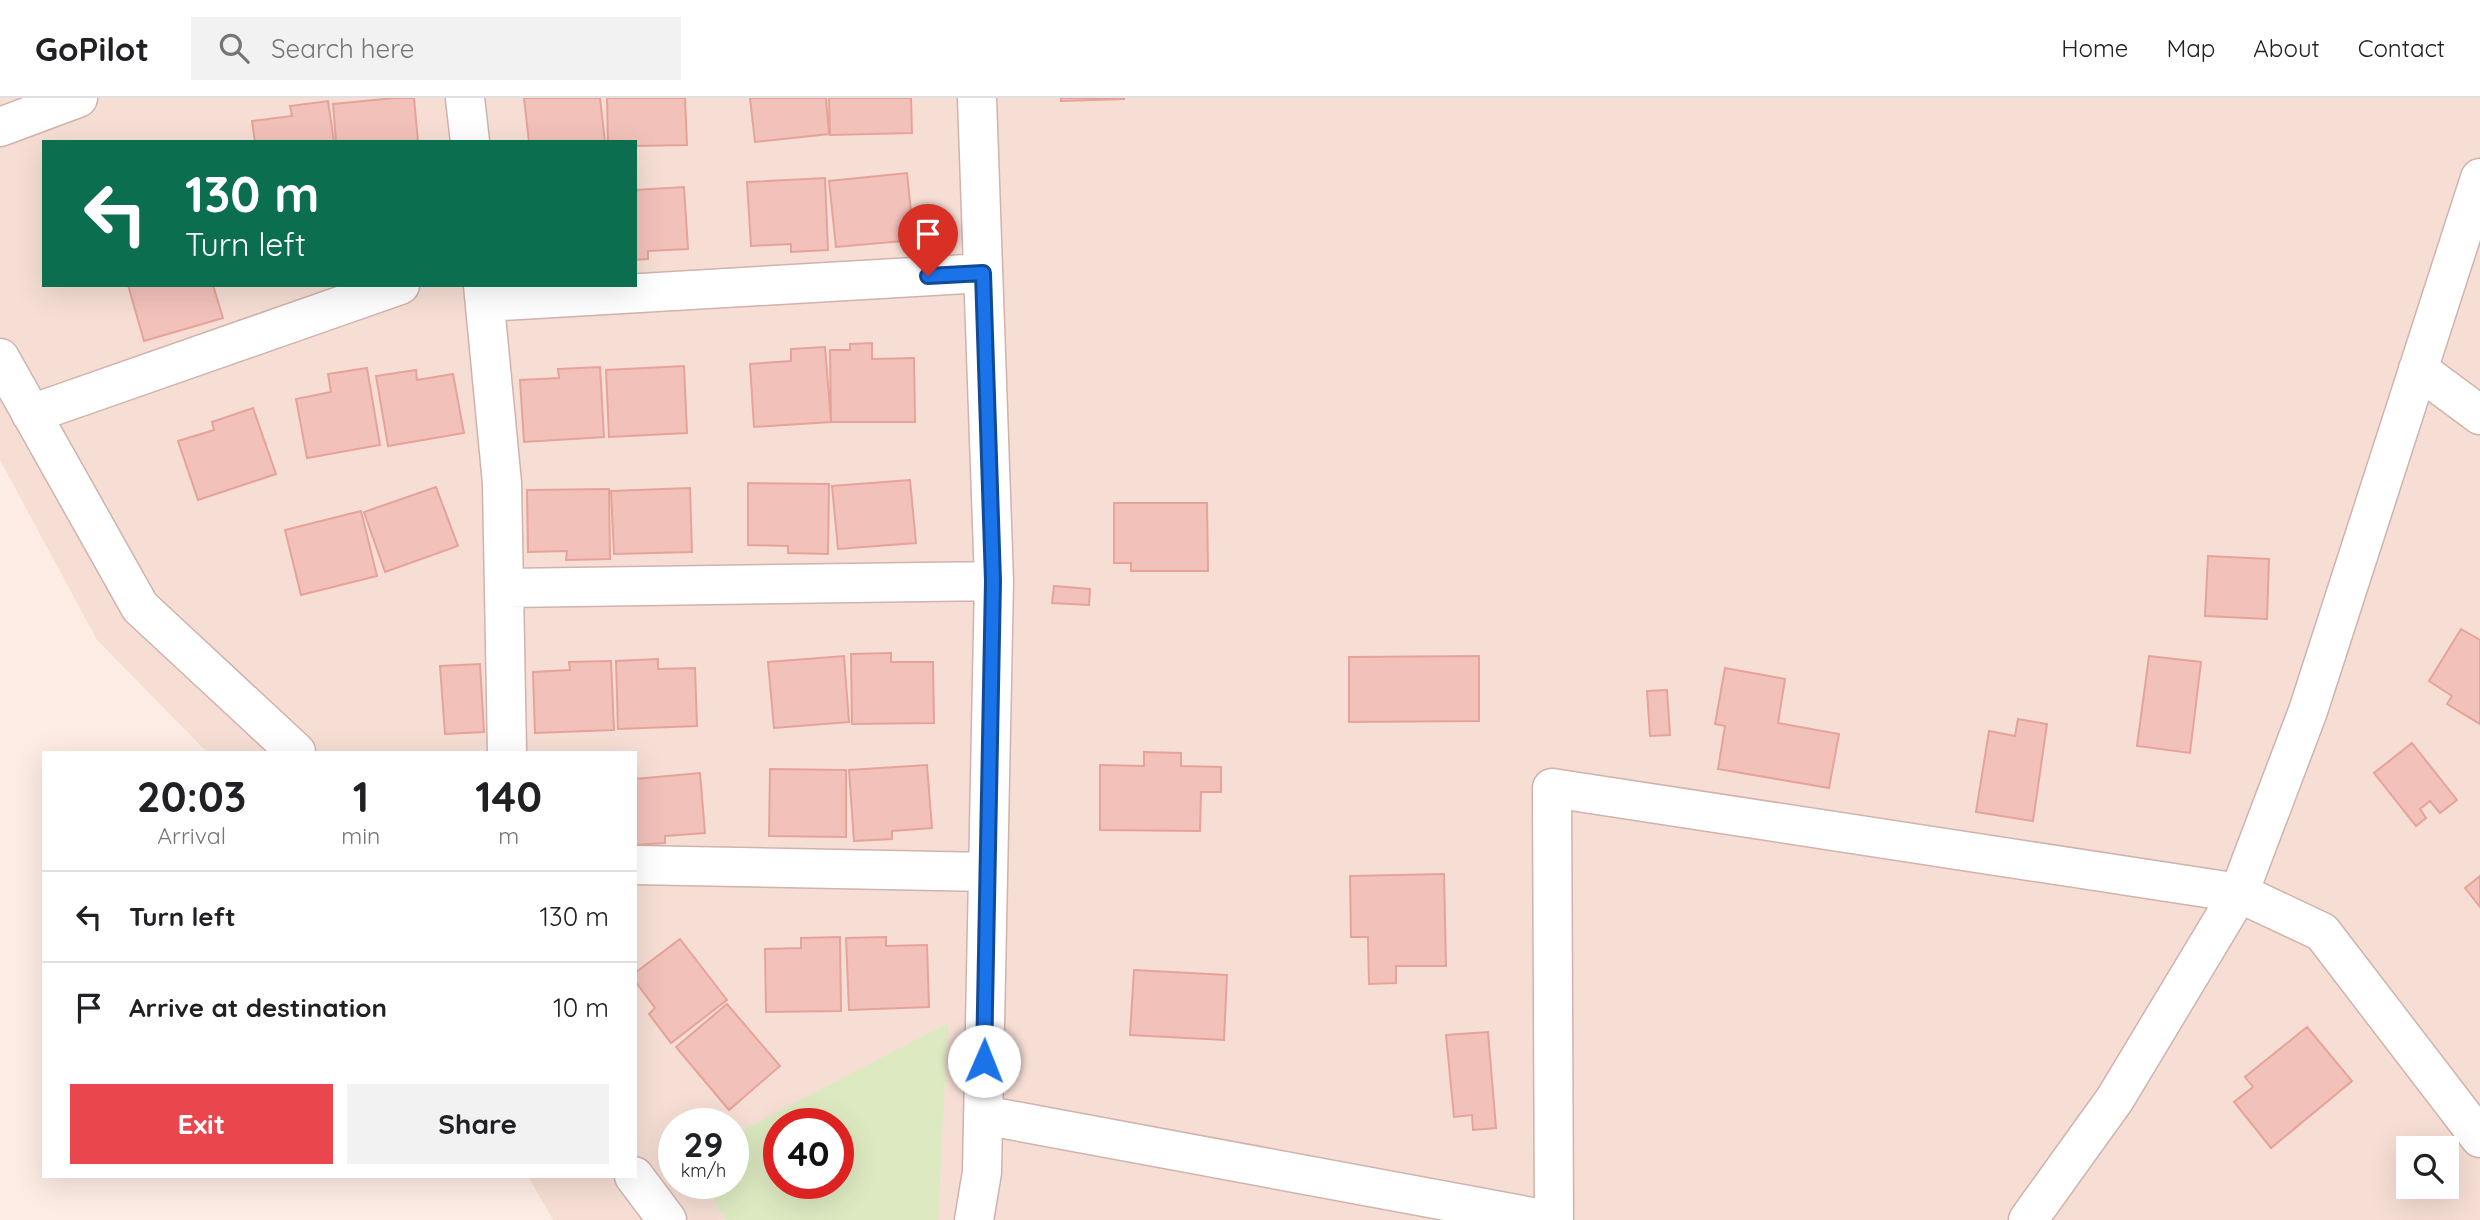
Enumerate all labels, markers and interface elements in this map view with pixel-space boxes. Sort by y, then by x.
search box [191,17,681,80]
text: GoPilot [35,28,149,69]
icon: search [215,29,253,67]
text: Search here [271,32,414,65]
text: Home [2061,33,2128,63]
text: Map [2166,33,2215,63]
text: About [2253,33,2320,63]
text: Contact [2358,33,2445,63]
text: 130 m [185,163,319,224]
icon: left [70,168,161,259]
pin [898,204,958,276]
icon: arrive [909,215,947,253]
text: Turn left [185,224,306,264]
text: 20:03 [137,770,246,823]
text: 1 [353,770,369,823]
text: 140 [475,770,542,823]
text: Arrival [157,821,226,850]
text: min [341,821,380,850]
text: m [498,821,519,850]
icon: left [70,898,108,936]
text: Turn left [129,900,236,933]
text: 130 m [539,900,609,933]
icon: arrive [70,989,108,1027]
text: Arrive at destination [129,991,387,1024]
text: 10 m [553,991,609,1024]
position arrow [947,1024,1021,1098]
button: Exit [70,1084,333,1164]
button: Share [347,1084,609,1164]
speed limit sign: 40 [763,1108,854,1199]
text: 29 [684,1122,723,1166]
map controls [2396,1136,2459,1199]
button: search [2396,1136,2459,1199]
text: km/h [681,1159,726,1182]

